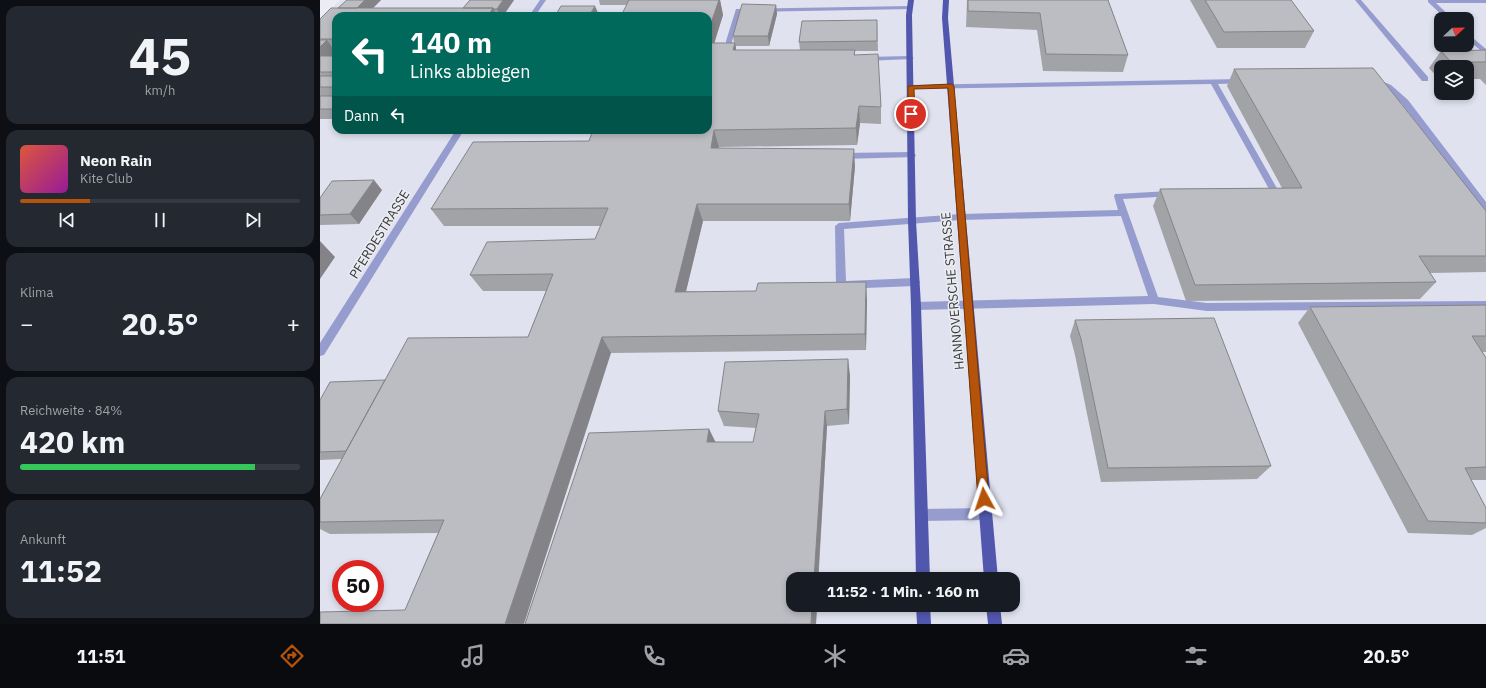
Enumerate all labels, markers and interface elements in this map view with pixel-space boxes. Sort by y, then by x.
north arrow [1434,12,1474,52]
map controls [1434,12,1474,100]
text: 45 [129,22,191,89]
text: 140 m [410,24,492,61]
icon: left [344,28,396,80]
text: Links abbiegen [410,60,530,83]
button: layers [1434,60,1474,100]
text: km/h [145,82,175,99]
pin [894,97,928,131]
icon: arrive [900,103,922,125]
icon: left [387,104,409,126]
text: Dann [344,106,379,125]
text: Neon Rain [80,151,152,170]
text: Kite Club [80,170,133,187]
street label: PFERDESTRASSE [345,187,413,282]
icon: previous [56,209,78,231]
icon: pause [149,209,171,231]
icon: next [242,209,264,231]
street label: HANNOVERSCHE STRASSE [937,211,968,371]
text: Klima [20,284,53,301]
text: 20.5° [121,304,199,343]
text: − [20,309,33,338]
text: + [287,309,300,338]
text: Reichweite · 84% [20,402,122,419]
text: 420 km [20,422,125,461]
position arrow [963,478,1005,520]
text: Ankunft [20,531,66,548]
text: 11:52 [20,551,102,590]
speed limit sign: 50 [332,560,384,612]
text: 11:52 · 1 Min. · 160 m [827,582,979,601]
icon: directions [278,642,306,670]
icon: music [459,642,487,670]
icon: phone [640,642,668,670]
icon: climate [821,642,849,670]
icon: car [1002,642,1030,670]
icon: filters [1182,642,1210,670]
text: 11:51 [76,645,126,668]
text: 20.5° [1363,645,1410,668]

